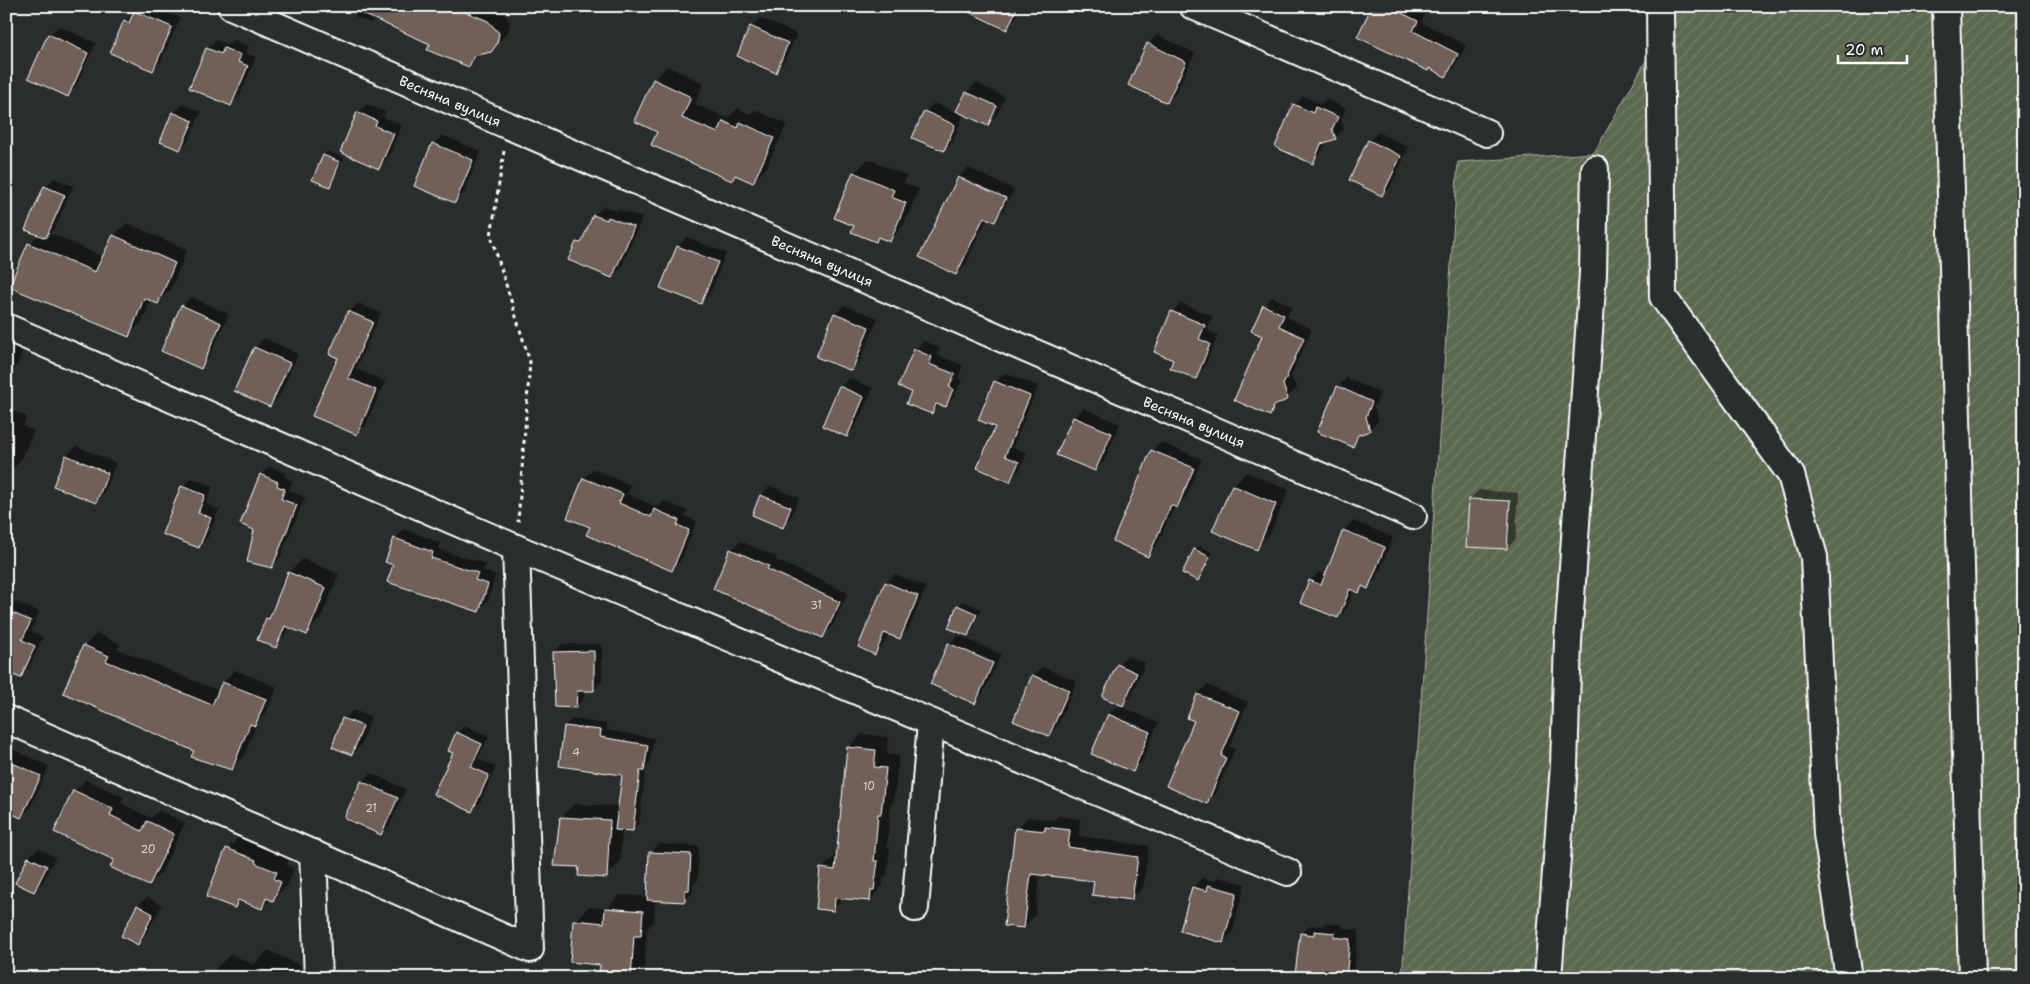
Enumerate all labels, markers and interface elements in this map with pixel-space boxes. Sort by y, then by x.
scale bar [1838,32,1906,64]
text: 20 m [1845,40,1884,60]
street label: Весняна вулиця [396,71,504,131]
street label: Весняна вулиця [768,231,876,291]
street label: Весняна вулиця [1140,392,1248,452]
house number: 31 [810,598,822,613]
house number: 4 [572,745,580,760]
house number: 10 [863,779,875,794]
house number: 21 [365,801,377,816]
house number: 20 [140,842,156,857]

